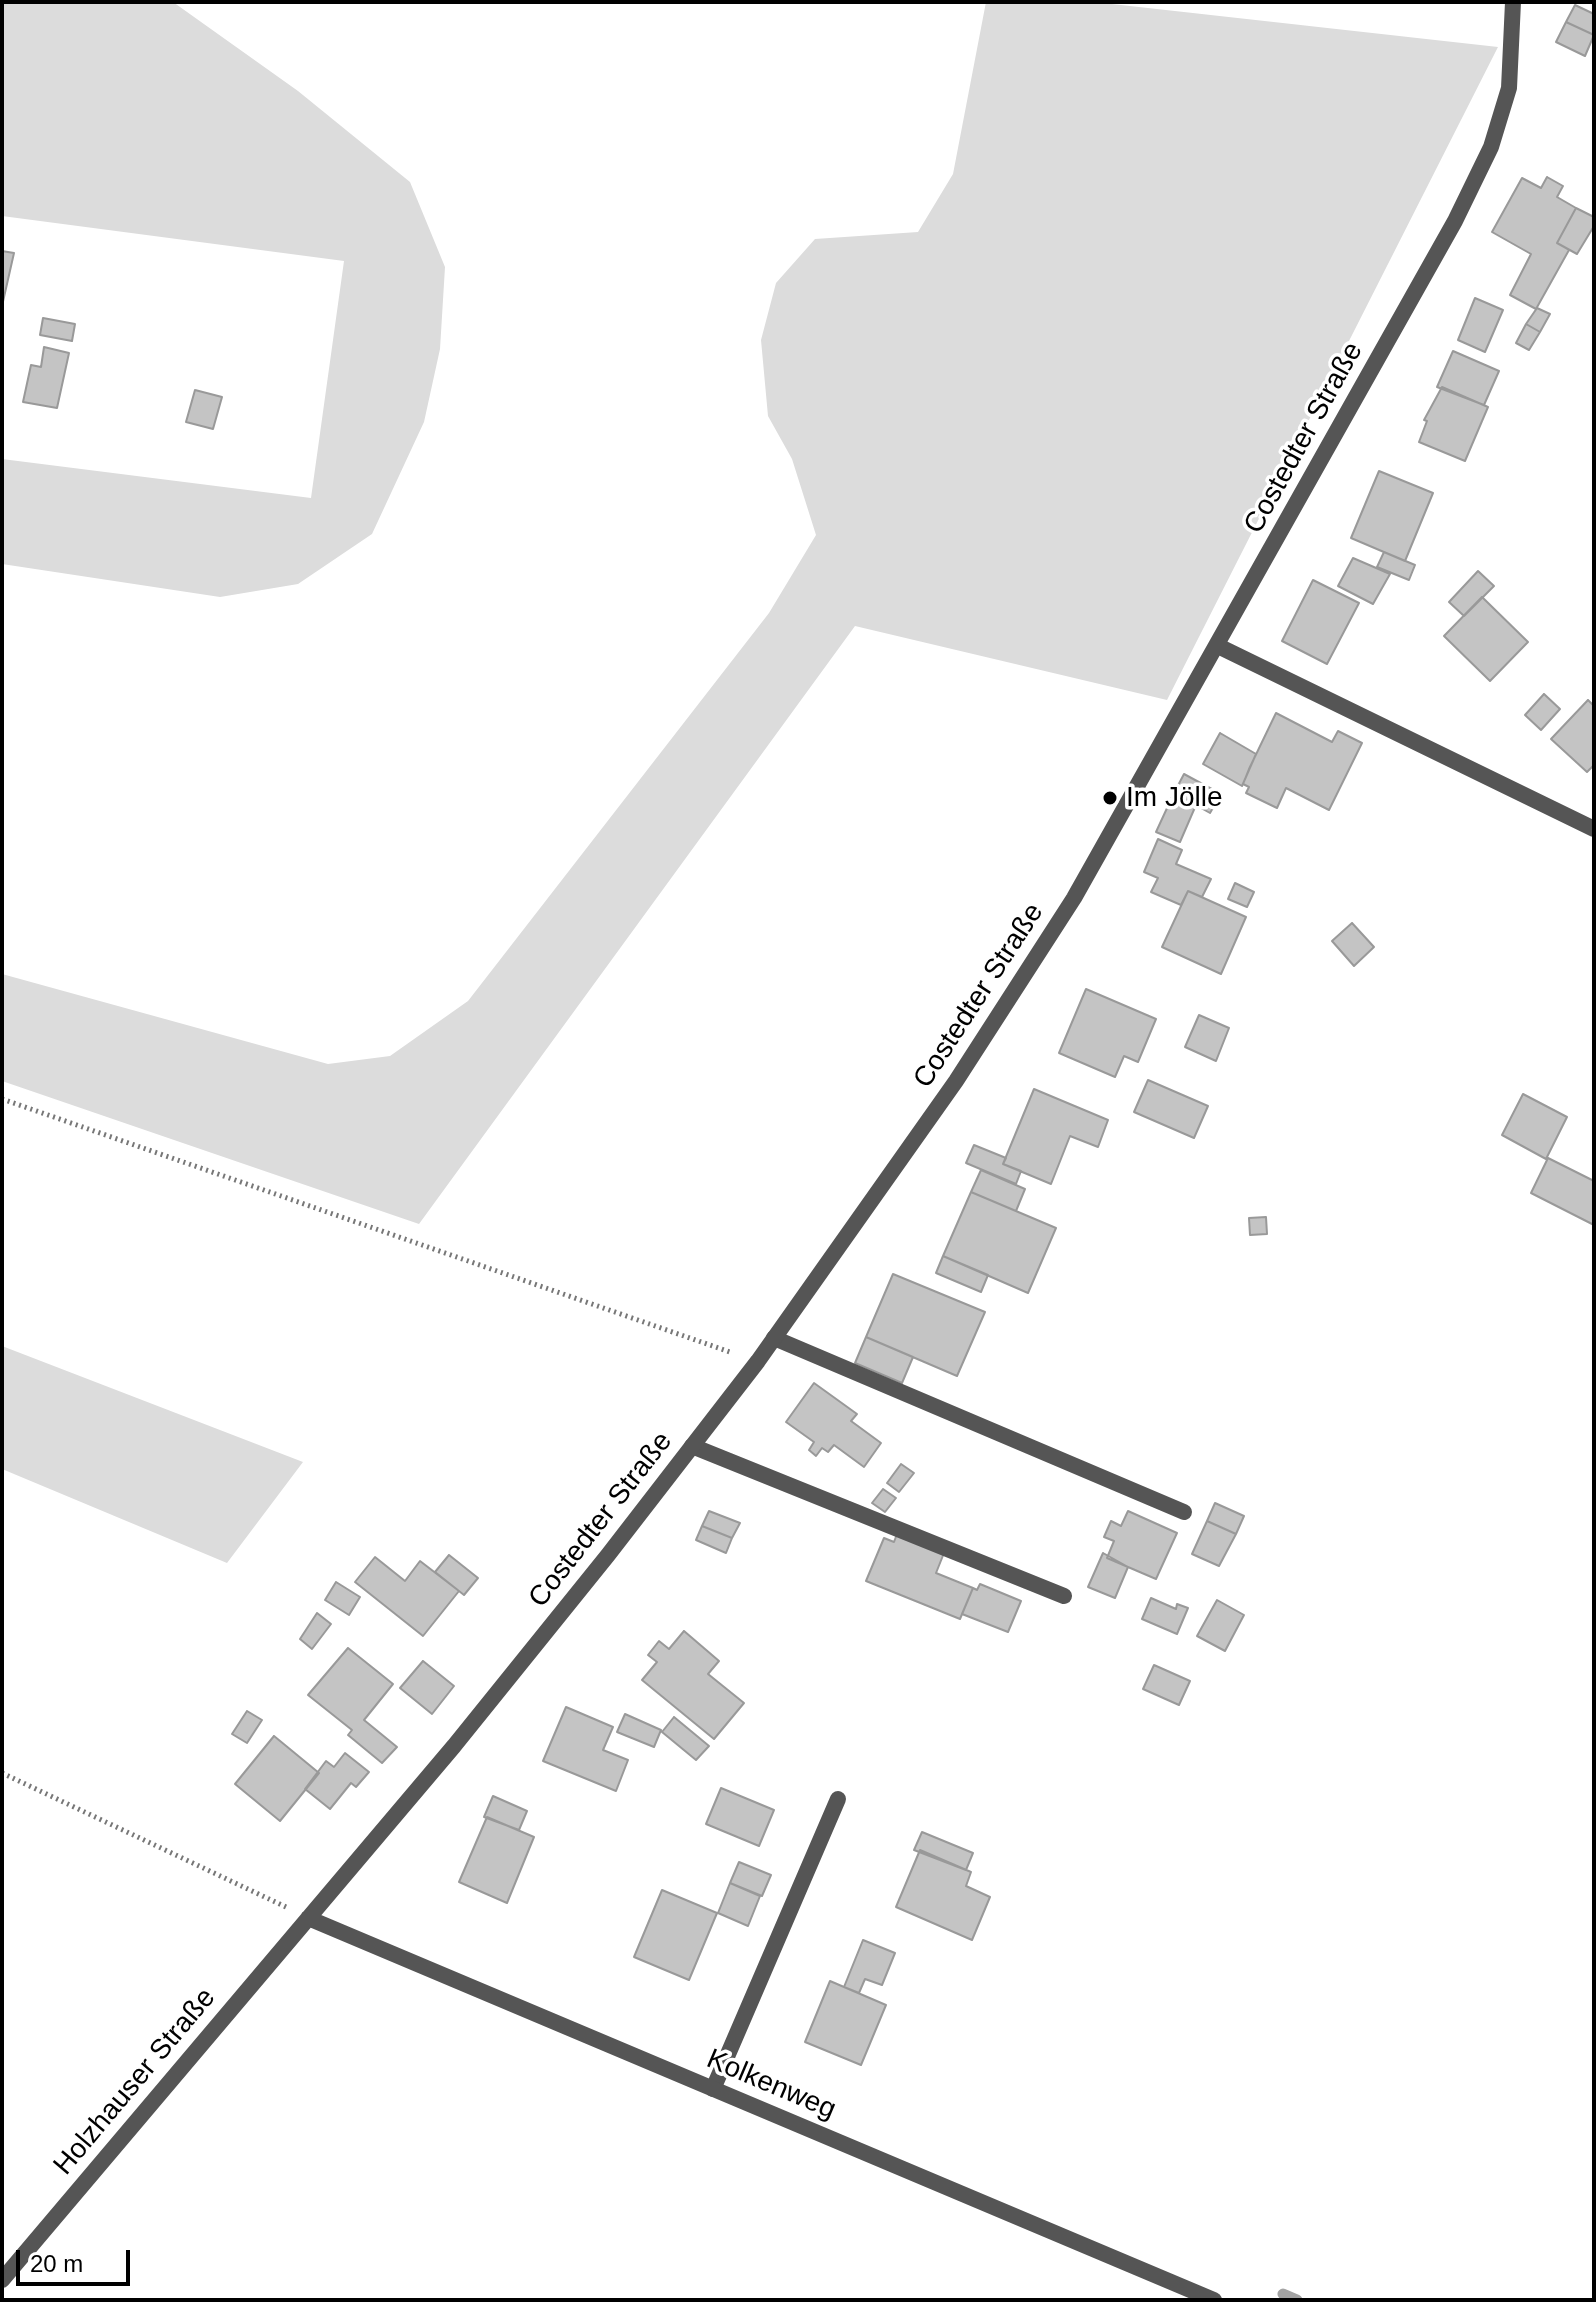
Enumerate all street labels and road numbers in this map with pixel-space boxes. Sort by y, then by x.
street label: Costedter Straße [1238,337,1370,539]
street label: Costedter Straße [907,897,1051,1095]
street label: Costedter Straße [522,1426,680,1614]
street label: Holzhauser Straße [47,1982,223,2182]
street label: Kolkenweg [701,2043,841,2127]

